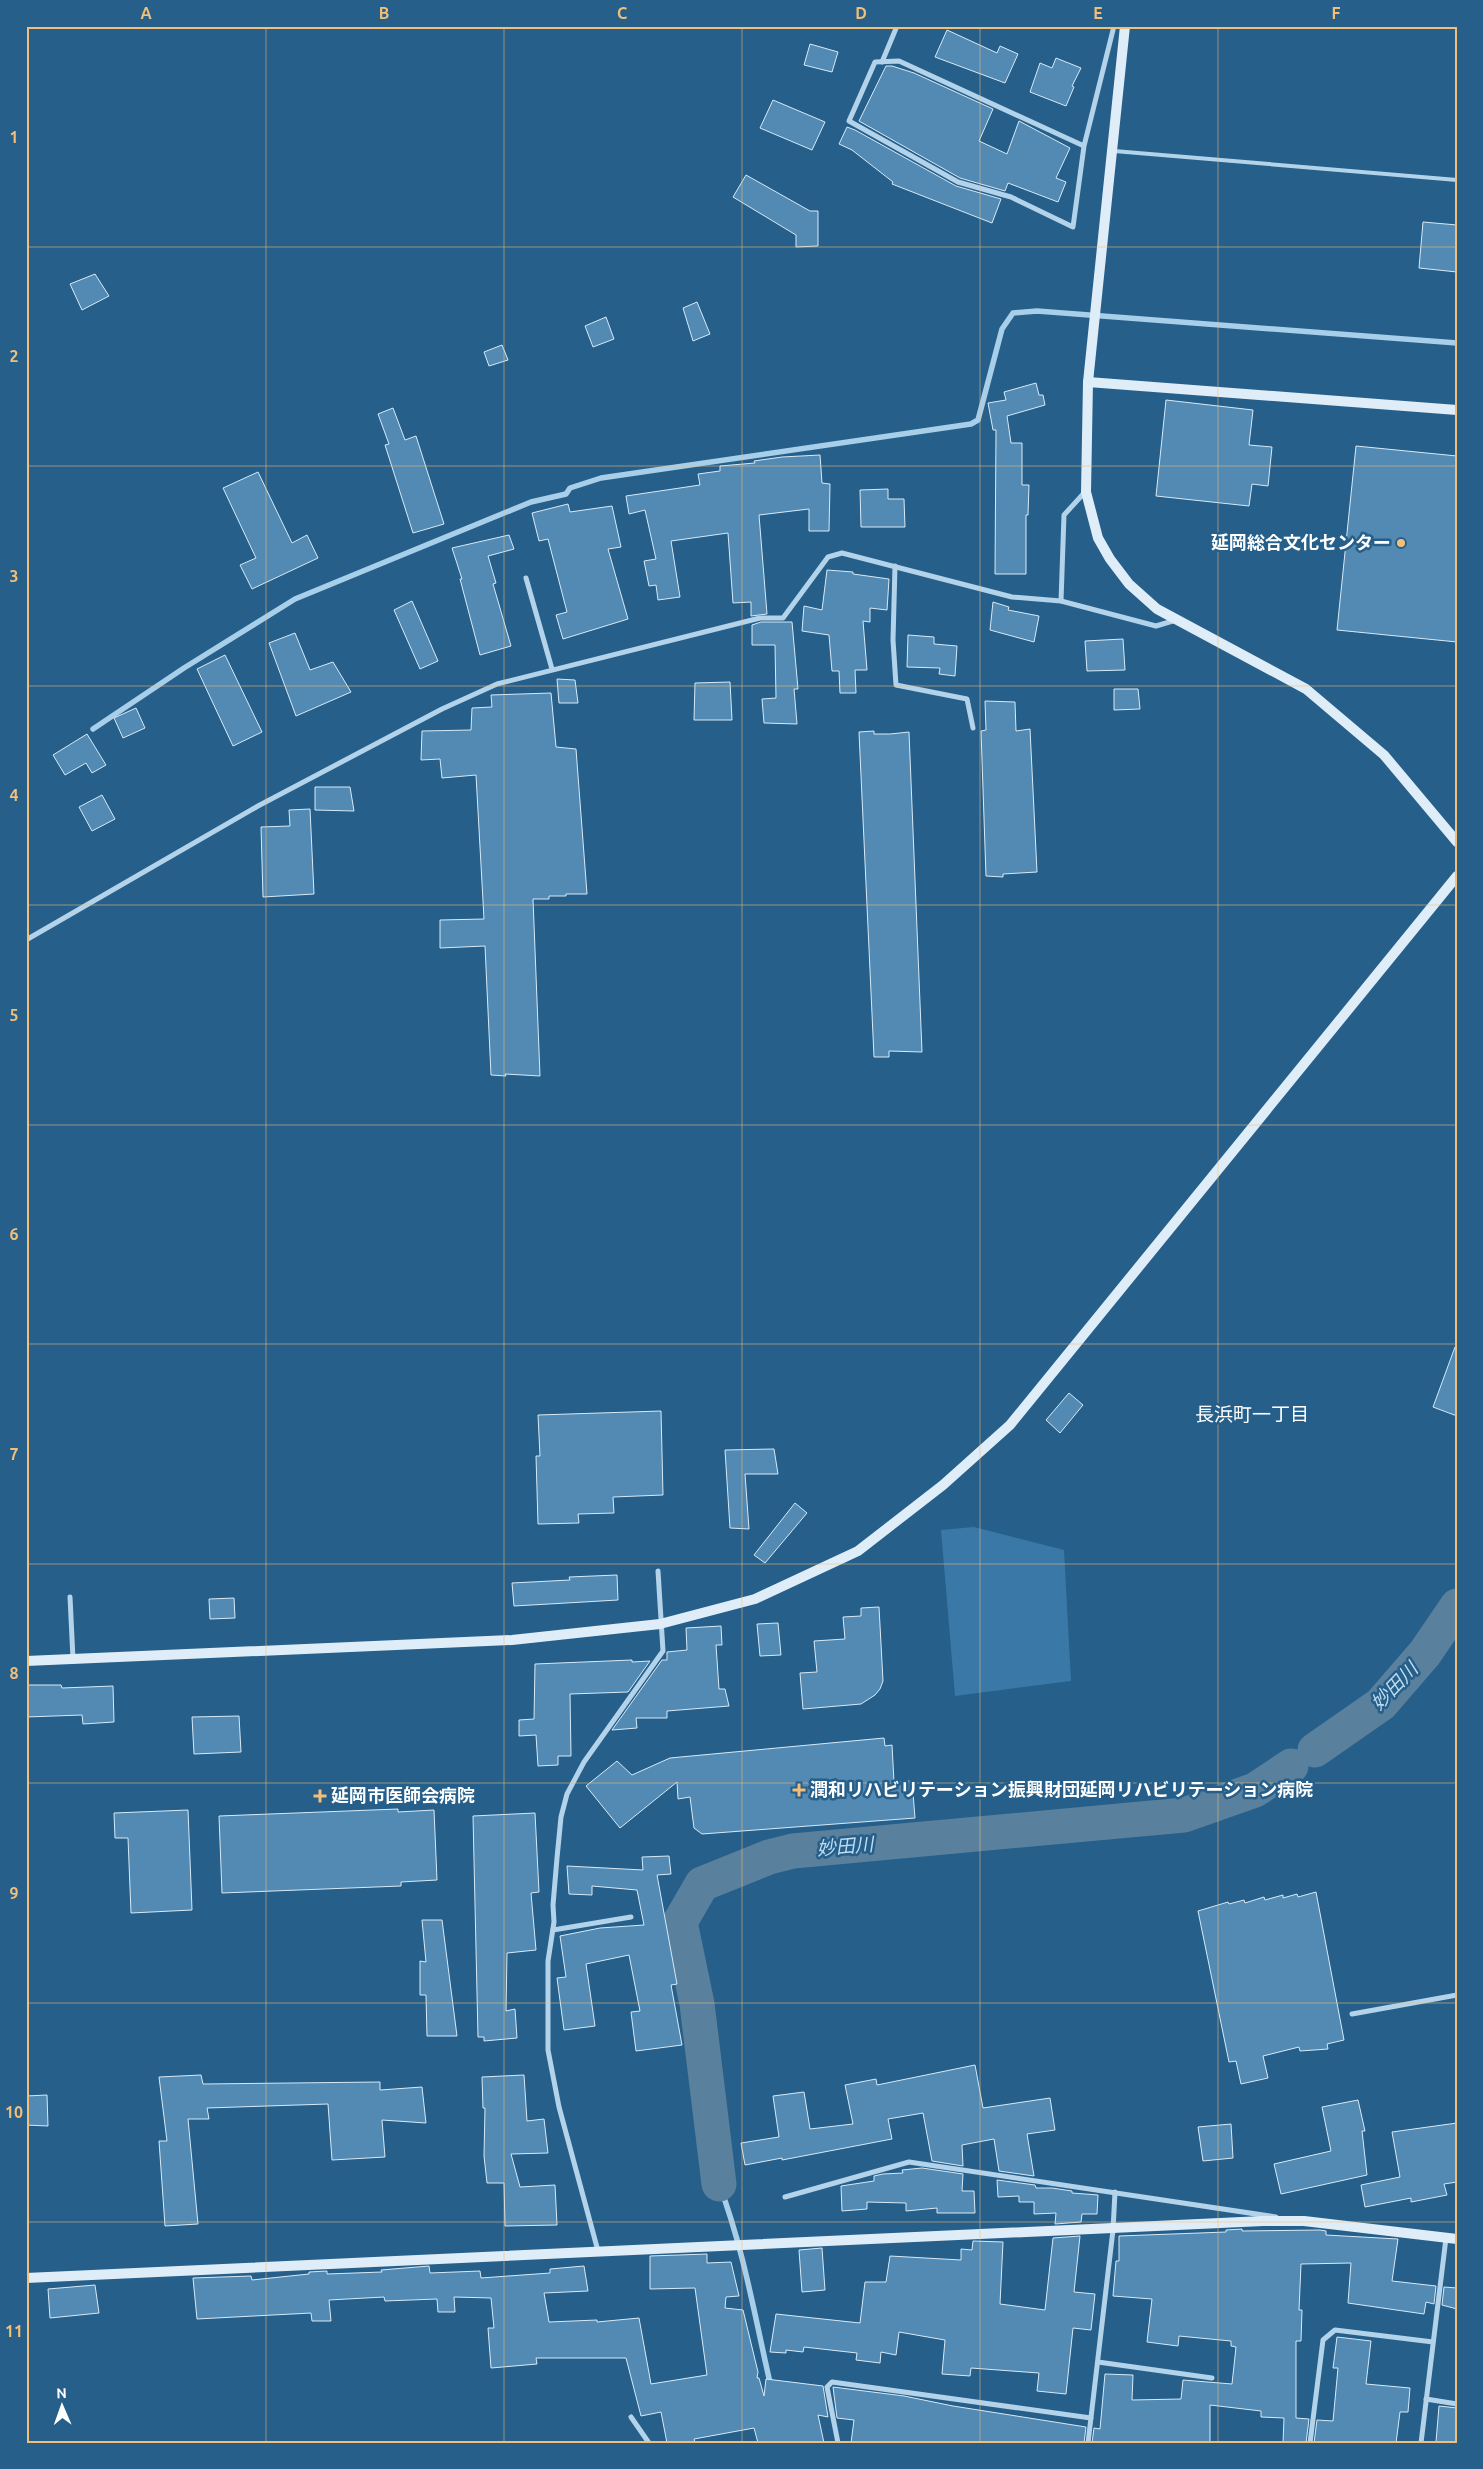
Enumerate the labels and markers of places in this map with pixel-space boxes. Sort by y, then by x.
place label: 延岡総合文化センター [1211,532,1391,552]
marker: 延岡総合文化センター [1395,537,1407,549]
place label: 潤和リハビリテーション振興財団延岡リハビリテーション病院 [810,1779,1313,1799]
marker: 潤和リハビリテーション振興財団延岡リハビリテーション病院 [792,1783,806,1797]
place label: 延岡市医師会病院 [331,1785,475,1805]
marker: 延岡市医師会病院 [313,1789,327,1803]

